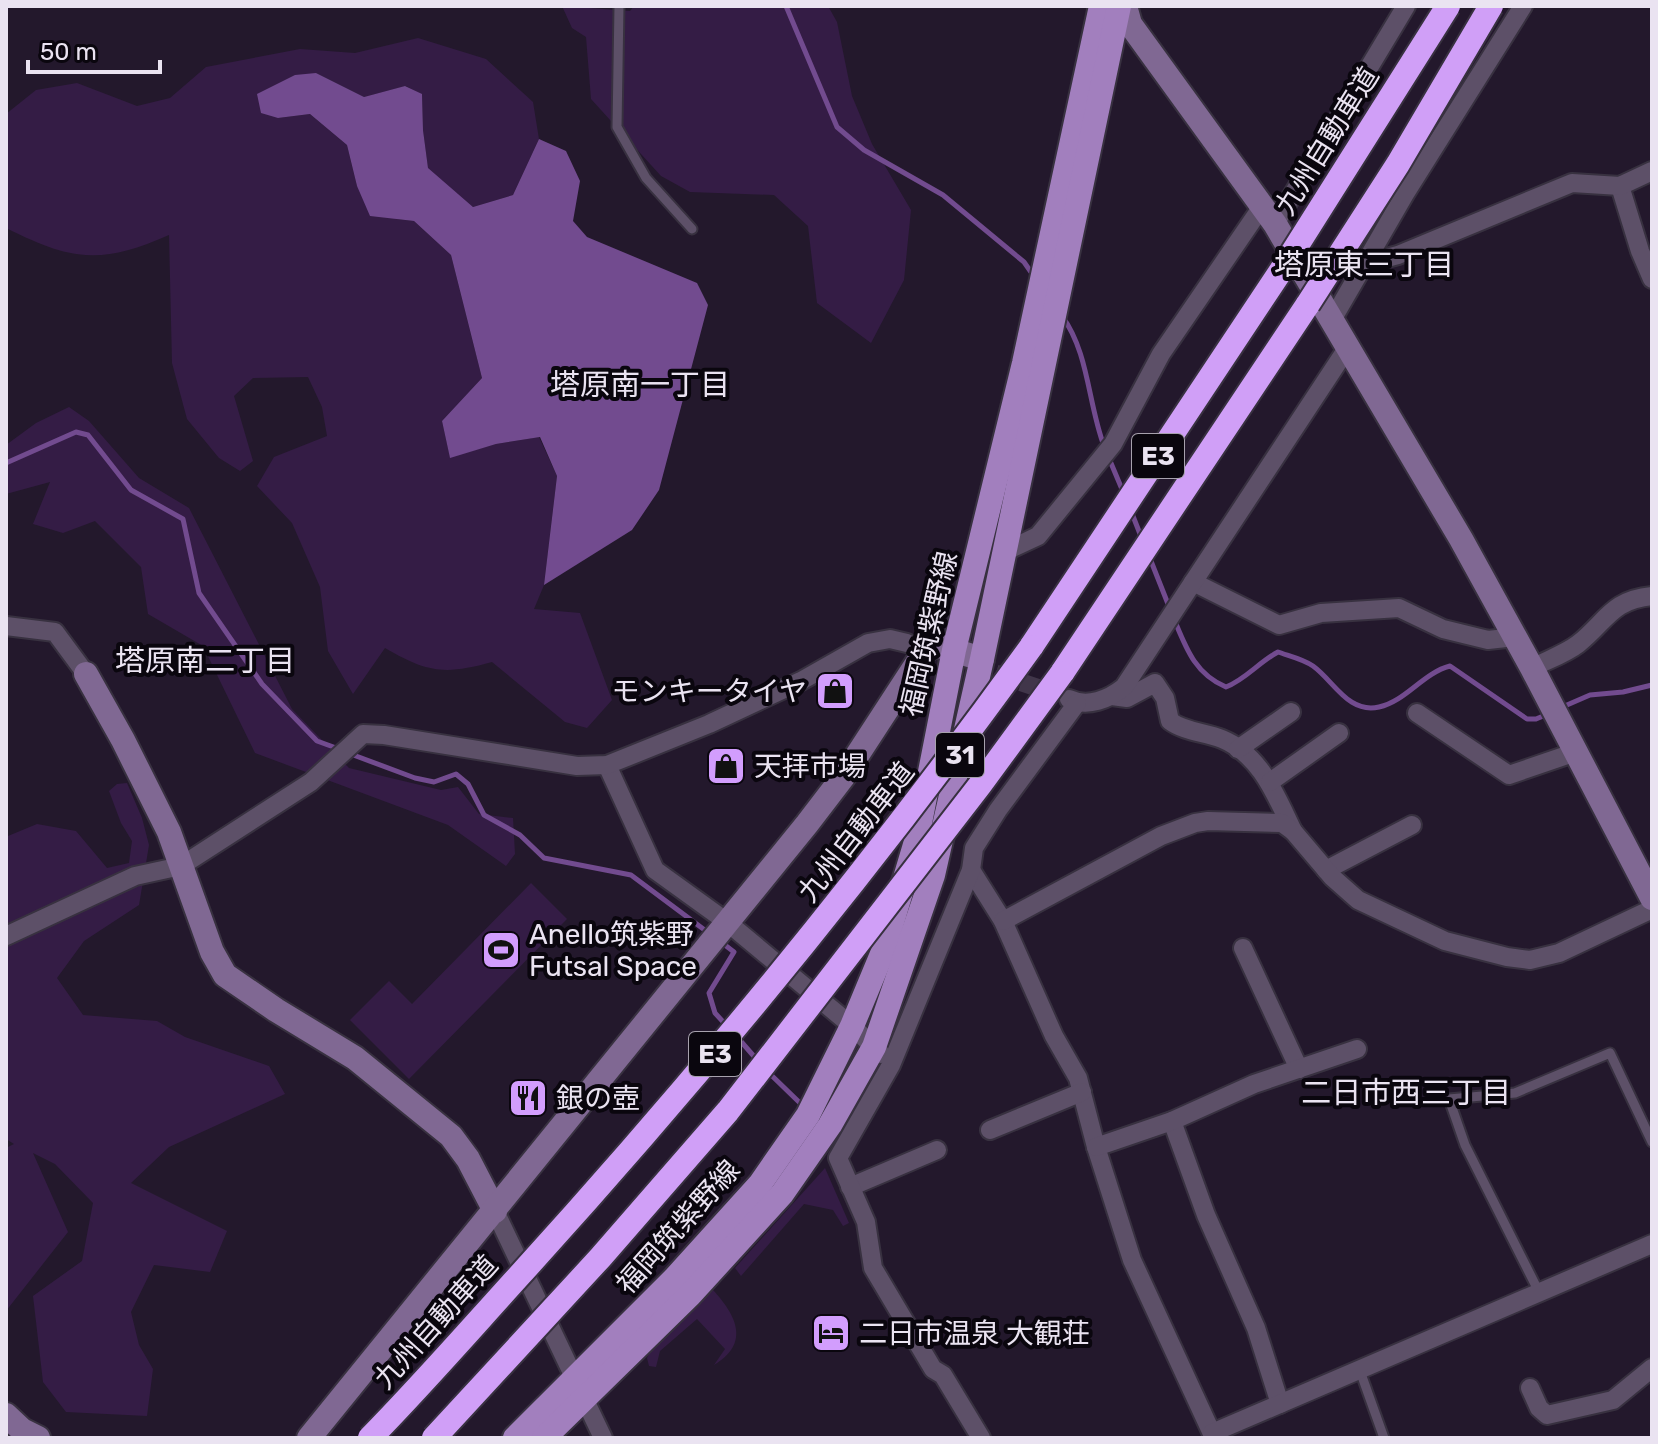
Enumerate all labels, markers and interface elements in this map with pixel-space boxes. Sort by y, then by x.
scale bar [28,24,160,74]
text: 50 m [40,38,97,66]
street label: 九州自動車道 [1268,61,1386,221]
district label: 塔原東三丁目 [1274,247,1454,283]
district label: 塔原南一丁目 [550,367,730,403]
road number: E3 [1132,434,1184,478]
street label: 福岡筑紫野線 [894,548,964,720]
district label: 塔原南二丁目 [115,643,295,679]
shop icon: モンキータイヤ [814,670,856,712]
place label: モンキータイヤ [612,675,807,708]
road number: 31 [936,733,984,777]
shop icon: 天拝市場 [705,745,747,787]
place label: 天拝市場 [754,750,866,783]
street label: 九州自動車道 [791,756,921,908]
place label: Anello筑紫野 Futsal Space [529,918,697,983]
sports icon: Anello筑紫野 Futsal Space [480,929,522,971]
road number: E3 [689,1032,741,1076]
district label: 二日市西三丁目 [1301,1075,1511,1111]
restaurant icon: 銀の壺 [507,1077,549,1119]
place label: 銀の壺 [556,1082,640,1115]
street label: 福岡筑紫野線 [610,1154,746,1300]
street label: 九州自動車道 [368,1249,504,1395]
hotel icon: 二日市温泉 大観荘 [810,1312,852,1354]
place label: 二日市温泉 大観荘 [859,1317,1090,1350]

